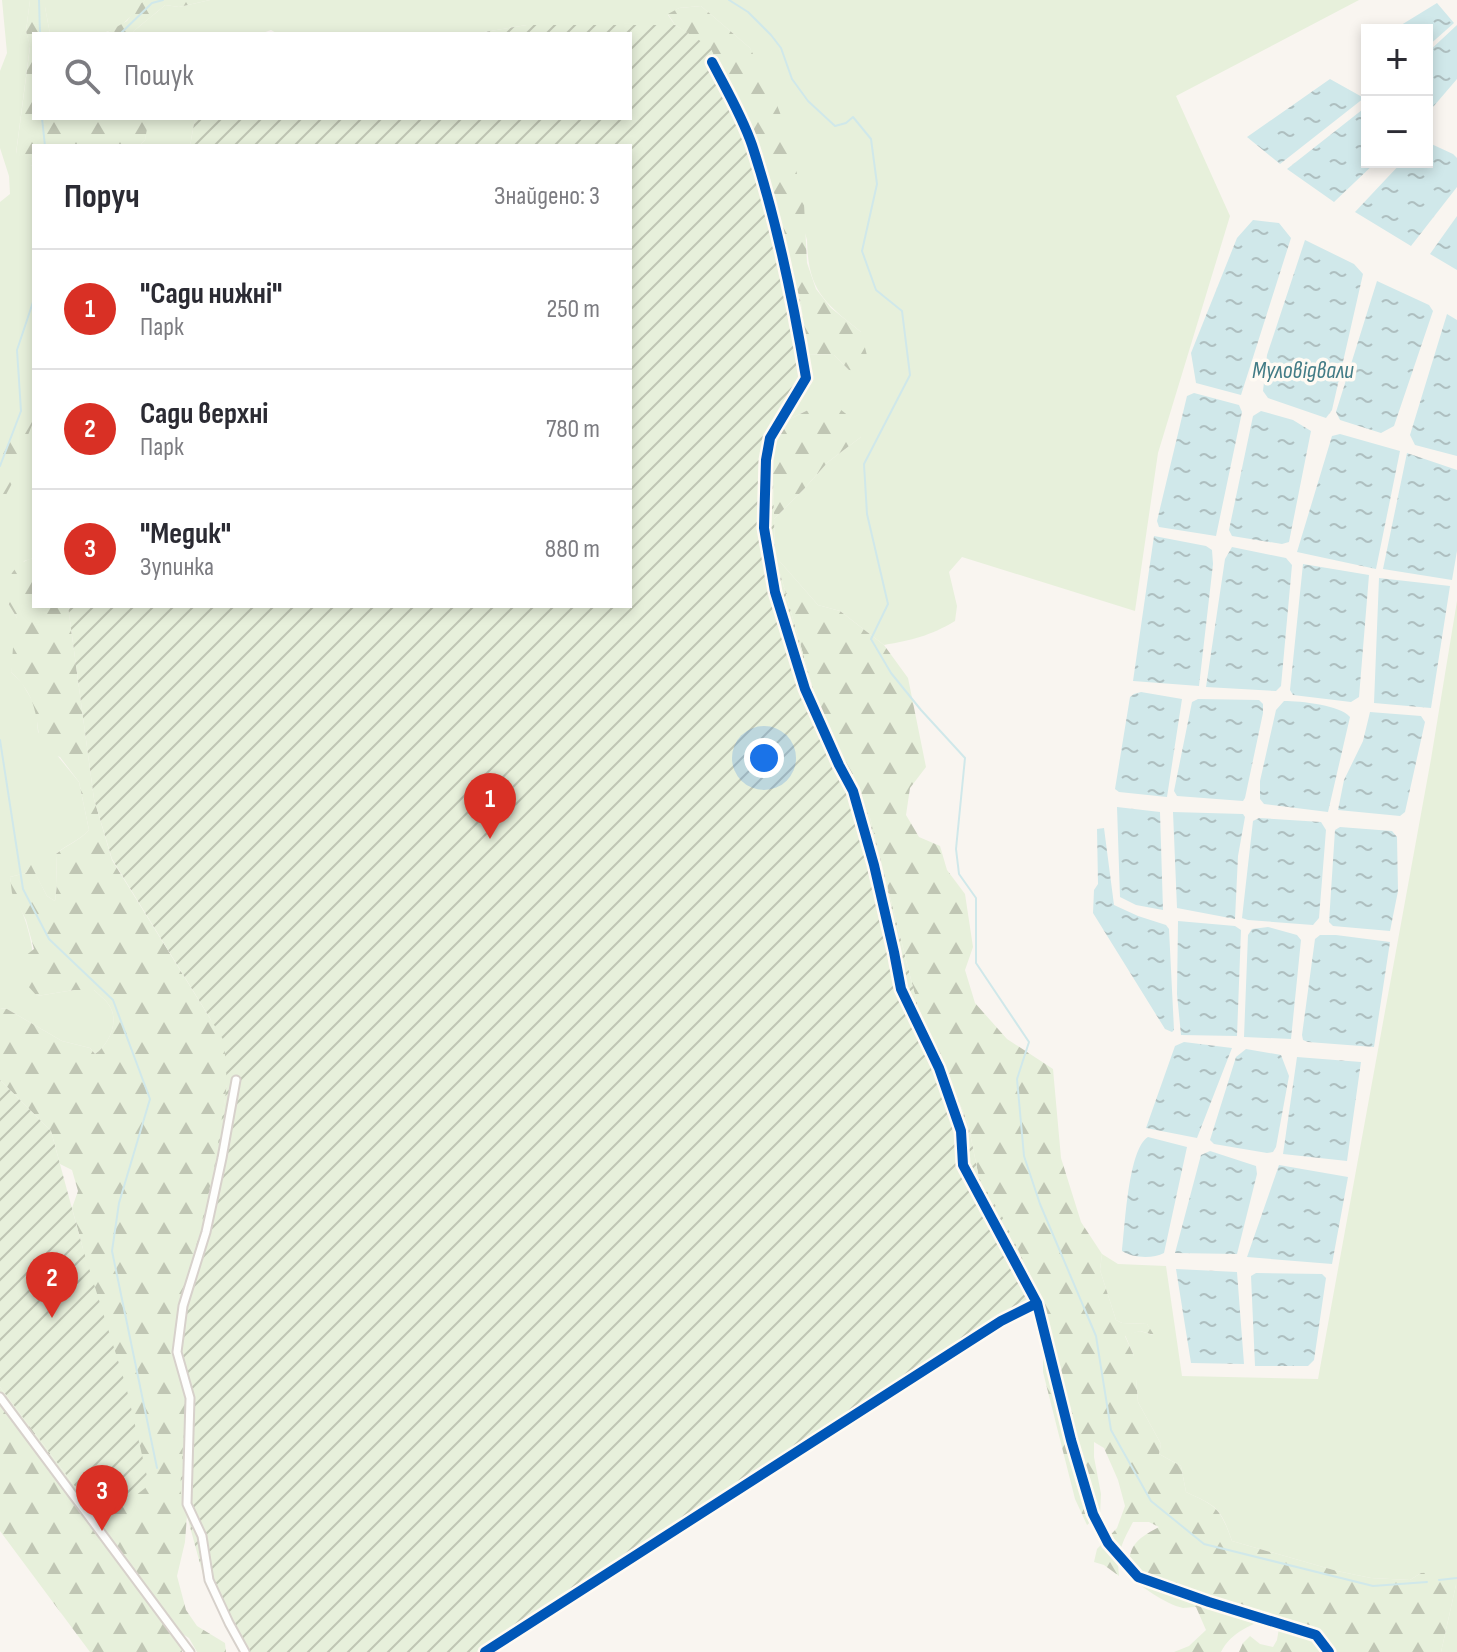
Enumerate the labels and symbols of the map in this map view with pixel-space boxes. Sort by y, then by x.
water label: Муловідвали [1252,356,1354,385]
your location [744,738,784,778]
pin: 1 [464,773,516,839]
pin: 2 [26,1252,78,1318]
pin: 3 [76,1465,128,1531]

